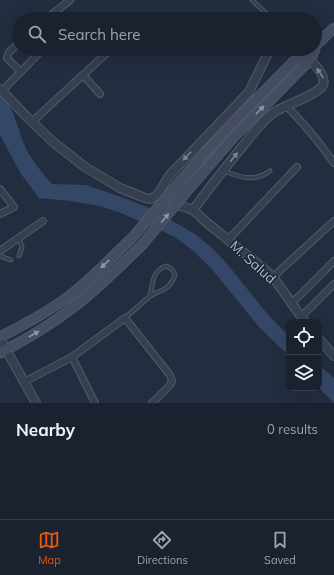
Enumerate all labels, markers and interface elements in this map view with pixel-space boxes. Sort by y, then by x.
search box [12,12,322,56]
icon: search [26,23,48,45]
text: Search here [58,25,140,44]
one-way arrow [316,67,323,78]
one-way arrow [256,105,265,115]
one-way arrow [182,151,192,161]
one-way arrow [230,151,239,162]
one-way arrow [160,212,169,223]
street label: M. Salud [226,237,280,287]
one-way arrow [100,259,109,268]
map controls [286,319,322,391]
button: locate [286,319,322,355]
one-way arrow [28,330,40,337]
button: layers [286,355,322,391]
text: Nearby [16,419,75,440]
text: 0 results [267,421,318,437]
tab: Map [38,529,61,567]
tab: Directions [137,529,188,567]
tab: Saved [264,529,296,567]

